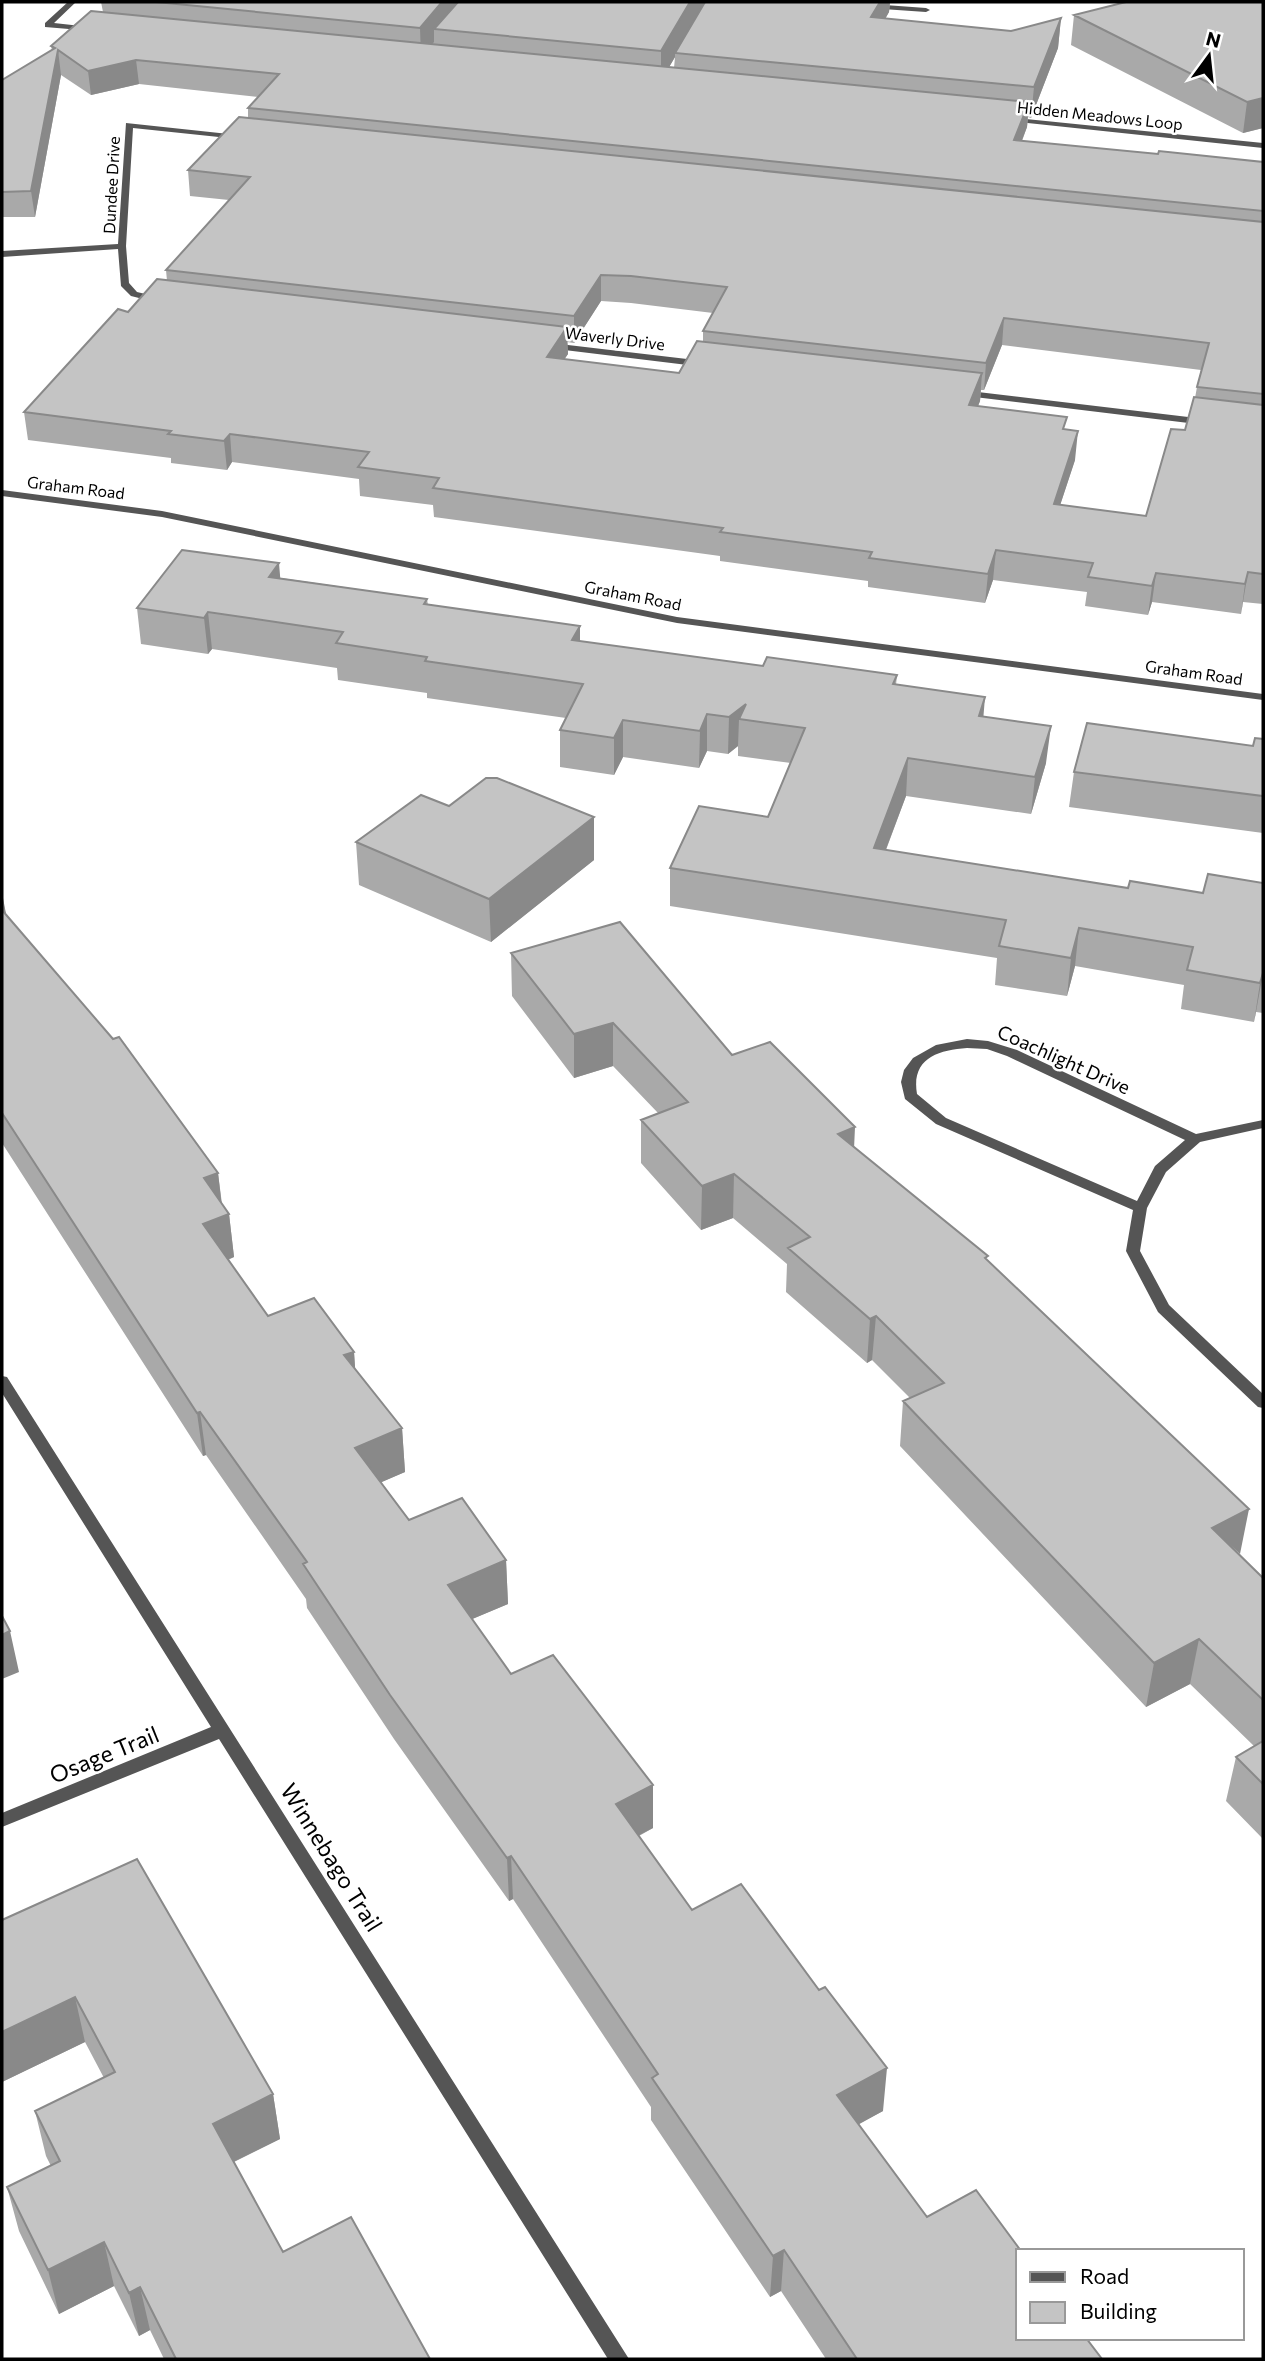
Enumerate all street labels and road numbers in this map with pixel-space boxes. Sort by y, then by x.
street label: Hidden Meadows Loop [1016,97,1184,133]
street label: Dundee Drive [99,136,123,234]
street label: Waverly Drive [564,322,666,354]
street label: Graham Road [26,472,126,502]
street label: Graham Road [583,576,683,614]
street label: Graham Road [1144,656,1244,688]
street label: Coachlight Drive [994,1019,1134,1099]
street label: Osage Trail [45,1719,163,1789]
street label: Winnebago Trail [275,1778,389,1936]

